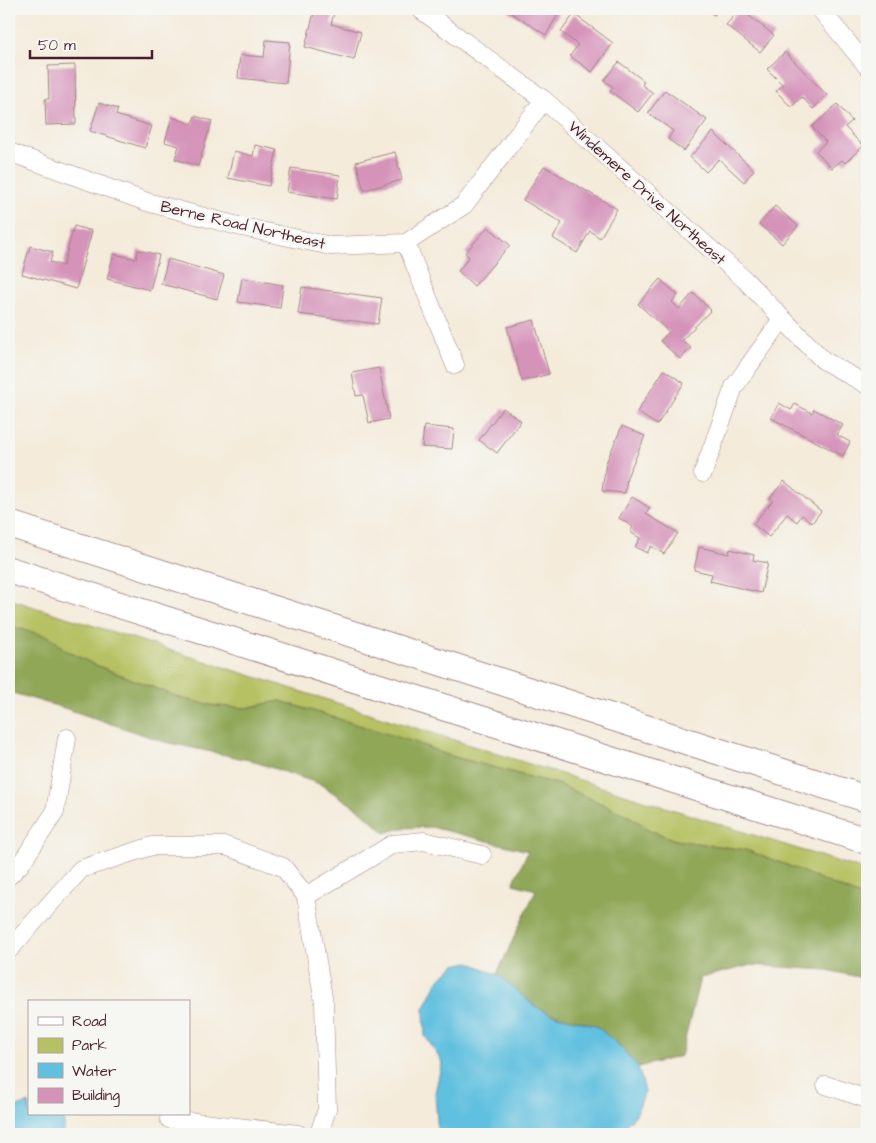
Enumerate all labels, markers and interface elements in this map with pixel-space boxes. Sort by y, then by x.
scale bar [30,28,152,60]
text: 50 m [38,35,76,56]
street label: Windemere Drive Northeast [563,116,731,270]
street label: Berne Road Northeast [158,195,328,255]
legend [28,1000,190,1116]
text: Road [72,1011,107,1032]
text: Park [72,1035,107,1056]
text: Water [72,1061,116,1082]
text: Building [72,1085,120,1107]

